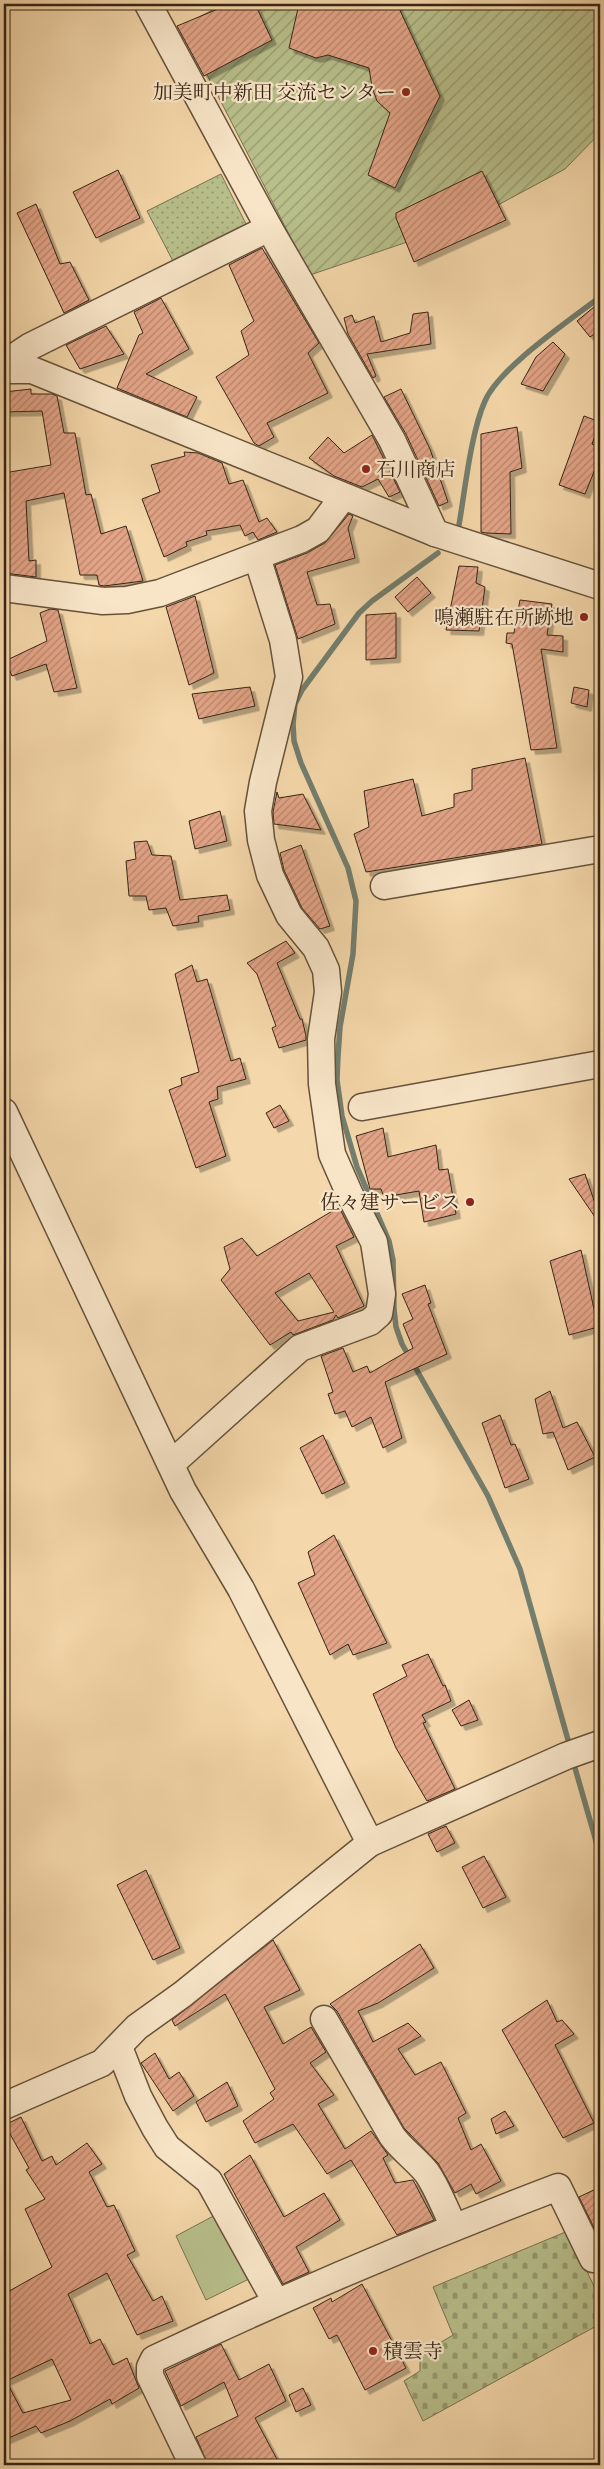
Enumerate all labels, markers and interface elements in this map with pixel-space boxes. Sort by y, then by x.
place label: 加美町中新田 交流センター [153,79,396,105]
marker: 加美町中新田 交流センター [400,86,412,98]
place label: 石川商店 [376,456,456,482]
marker: 石川商店 [360,463,372,475]
place label: 鳴瀬駐在所跡地 [434,604,574,630]
marker: 鳴瀬駐在所跡地 [578,611,590,623]
place label: 佐々建サービス [320,1189,460,1215]
marker: 佐々建サービス [464,1196,476,1208]
place label: 積雲寺 [383,2338,443,2364]
marker: 積雲寺 [367,2345,379,2357]

